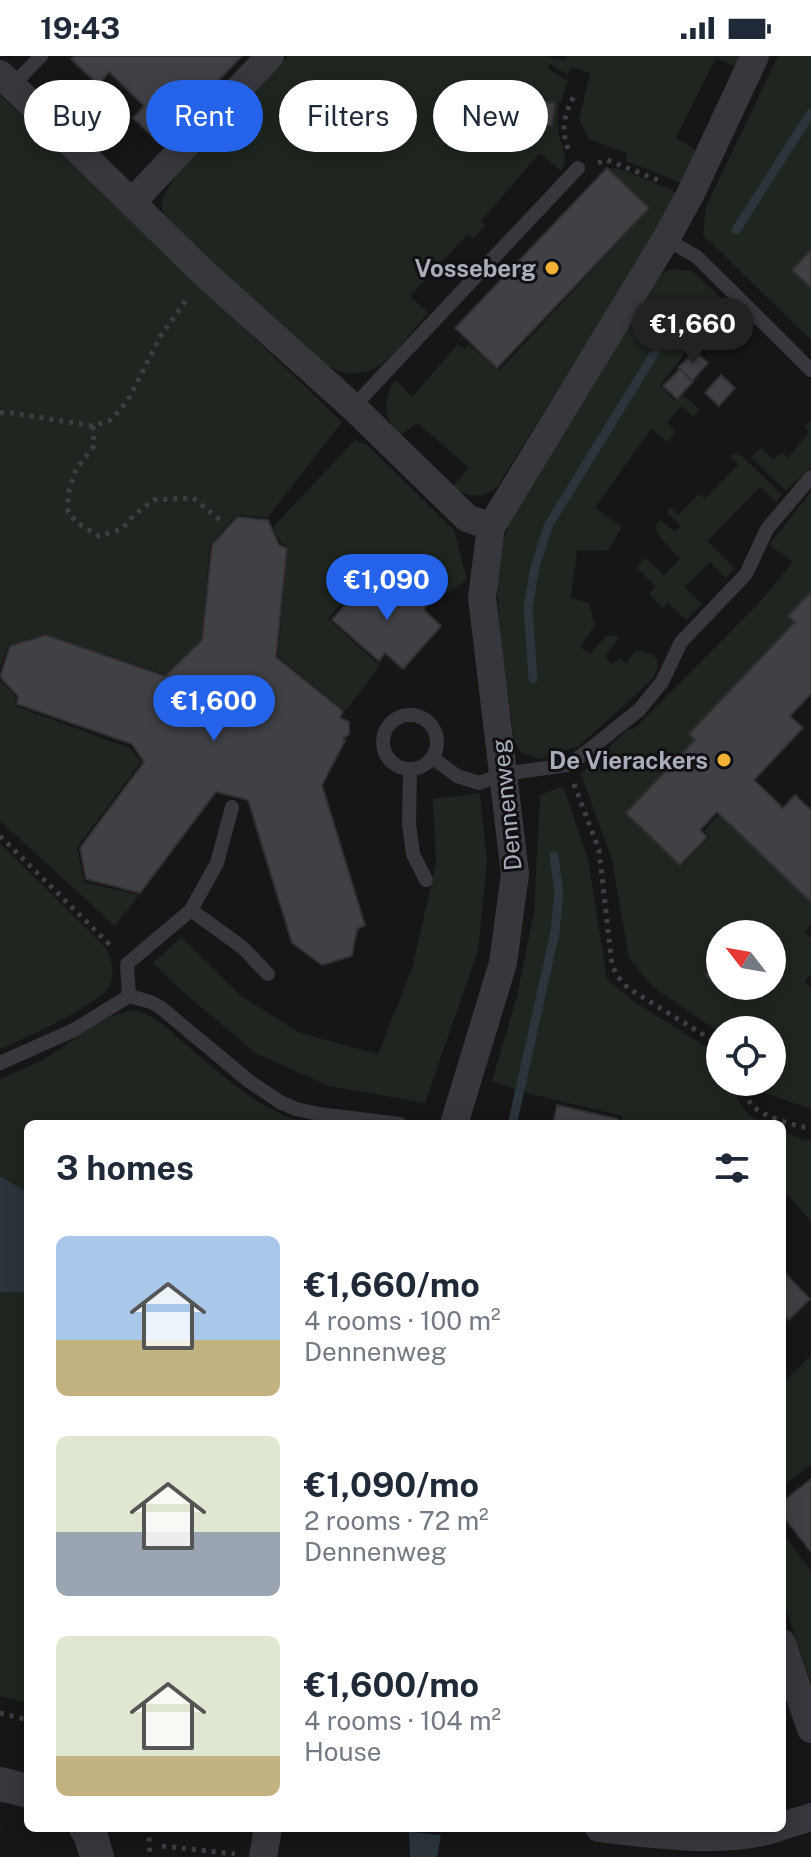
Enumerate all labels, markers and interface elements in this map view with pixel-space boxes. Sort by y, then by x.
text: 19:43 [40,10,120,46]
chip: Buy [24,80,130,152]
chip: Rent [146,80,263,152]
chip: Filters [279,80,417,152]
chip: New [433,80,548,152]
place label: Vosseberg [414,254,536,282]
marker: Vosseberg [543,259,561,277]
pin: €1,660 [628,298,758,366]
text: €1,660 [650,308,736,339]
pin: €1,090 [322,554,452,622]
text: €1,090 [344,564,430,595]
pin: €1,600 [149,675,279,743]
text: €1,600 [171,685,257,716]
street label: Dennenweg [485,738,527,872]
place label: De Vierackers [549,746,708,774]
marker: De Vierackers [715,751,733,769]
north arrow [706,920,786,1000]
map controls [706,920,786,1096]
button: locate [706,1016,786,1096]
icon: filters [710,1146,754,1190]
text: 3 homes [56,1148,194,1188]
text: €1,660/mo [304,1265,480,1305]
icon: home [120,1268,216,1364]
text: 4 rooms · 100 m² [304,1305,500,1336]
text: Dennenweg [304,1336,447,1367]
text: €1,090/mo [304,1465,479,1505]
icon: home [120,1468,216,1564]
text: 2 rooms · 72 m² [304,1505,489,1536]
text: Dennenweg [304,1536,447,1567]
text: €1,600/mo [304,1665,479,1705]
icon: home [120,1668,216,1764]
text: 4 rooms · 104 m² [304,1705,501,1736]
text: House [304,1736,381,1767]

